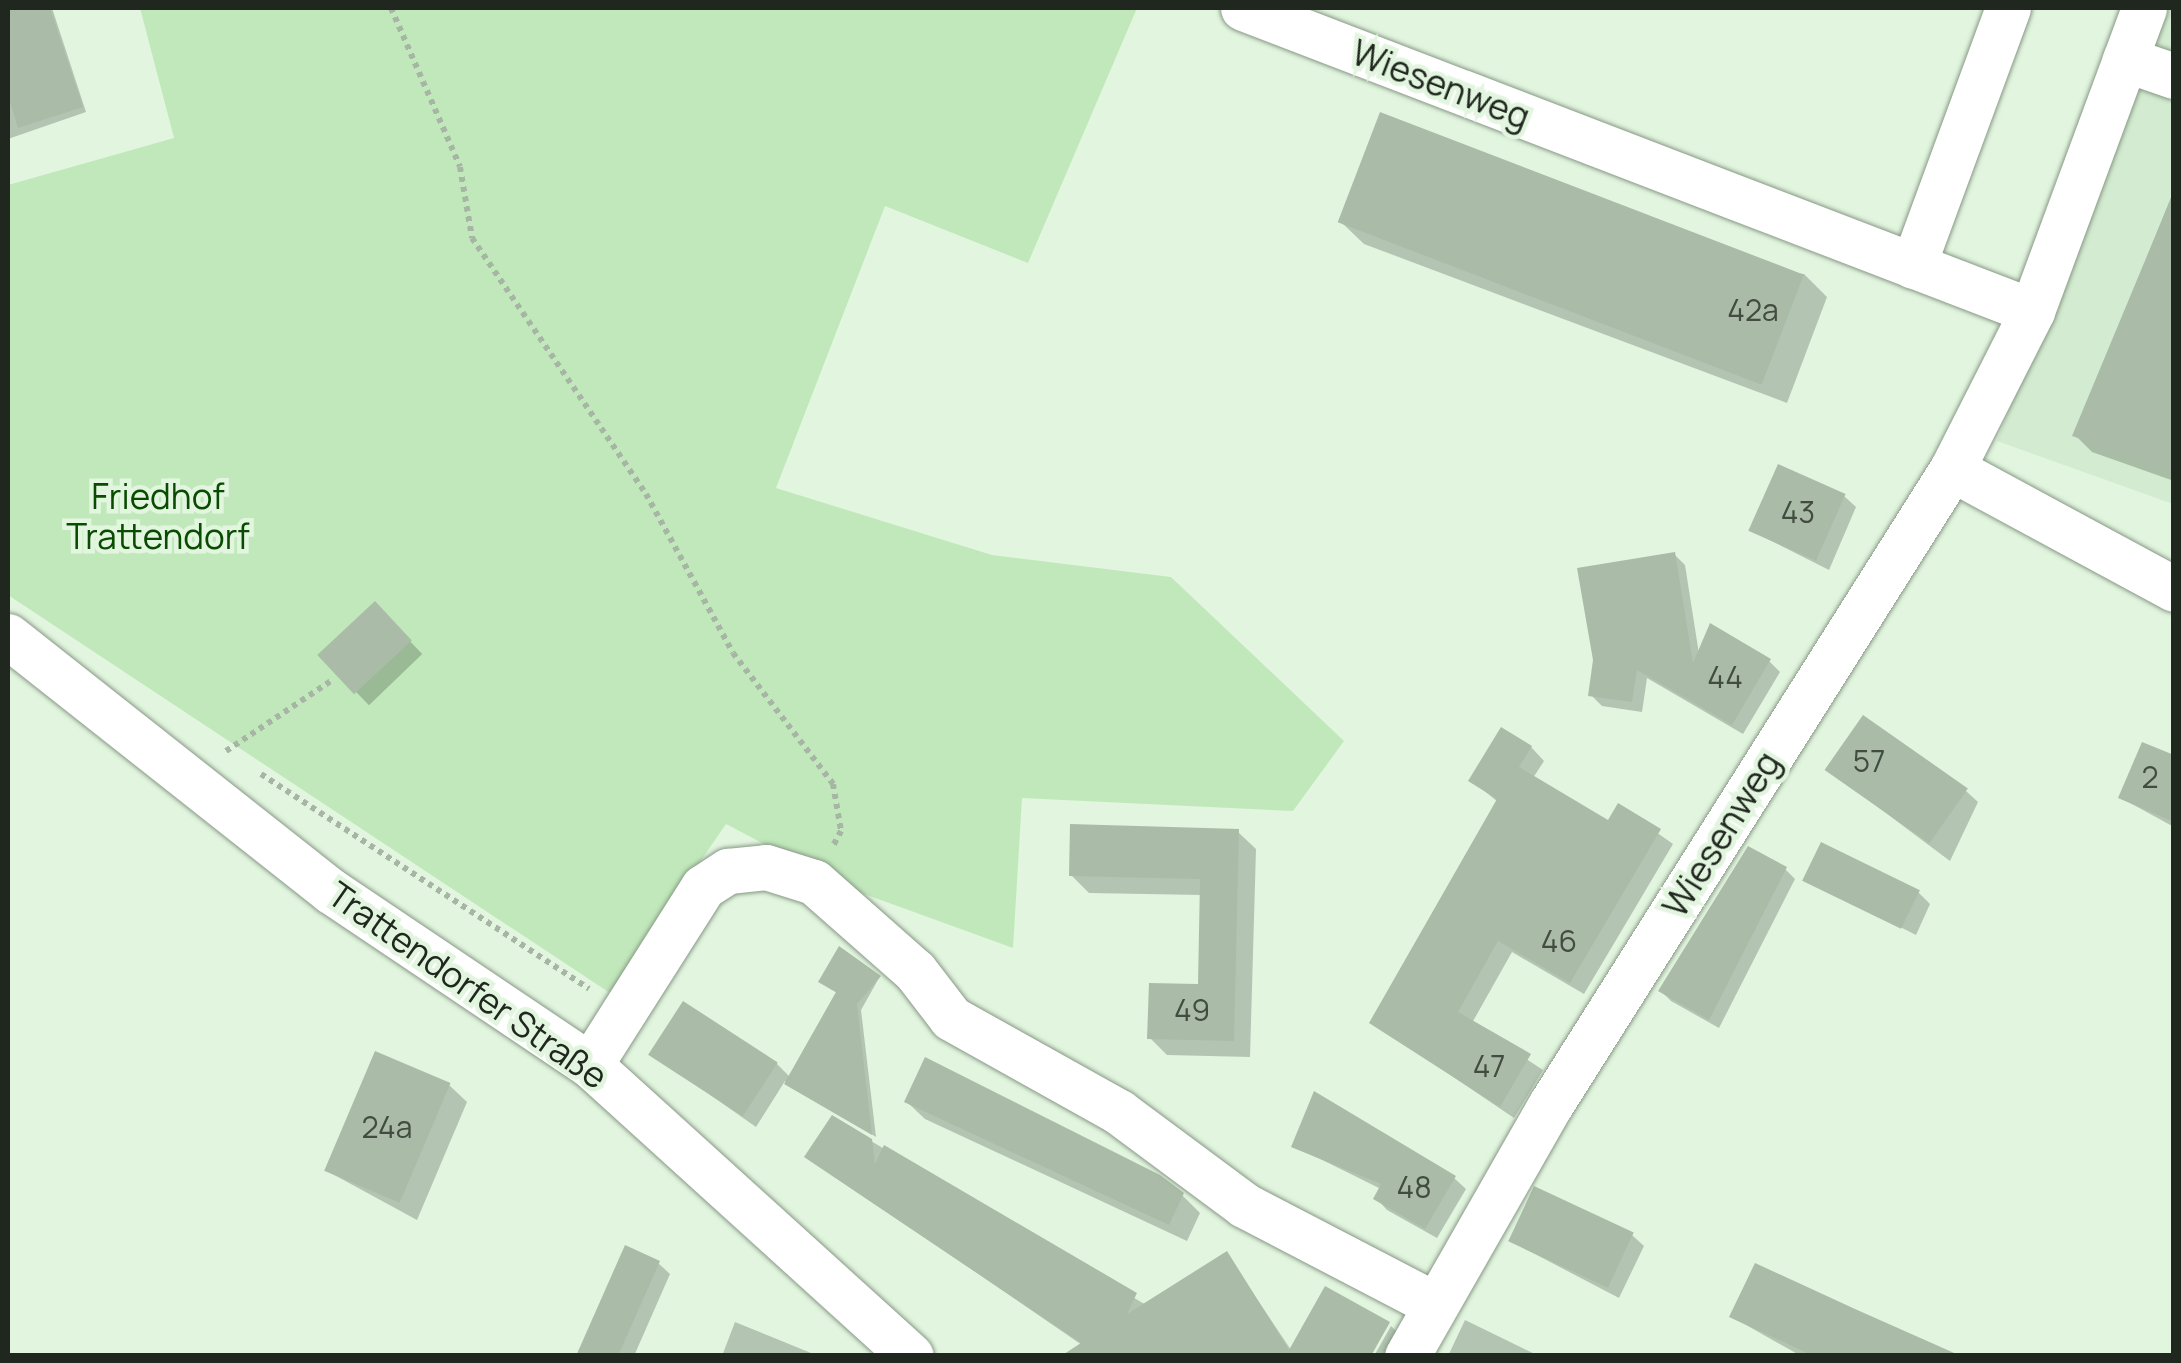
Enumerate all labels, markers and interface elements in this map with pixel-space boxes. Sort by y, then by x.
street label: Wiesenweg [1346,31,1536,137]
house number: 42a [1727,292,1779,328]
park label: Friedhof Trattendorf [66,475,250,557]
house number: 43 [1781,494,1815,530]
house number: 44 [1707,659,1743,695]
house number: 57 [1853,743,1885,779]
street label: Wiesenweg [1654,744,1788,924]
house number: 2 [2141,759,2159,795]
street label: Trattendorfer Straße [320,873,616,1097]
house number: 46 [1541,923,1577,959]
house number: 49 [1174,992,1210,1028]
house number: 47 [1473,1048,1505,1084]
house number: 24a [362,1109,412,1145]
house number: 48 [1396,1169,1432,1205]

